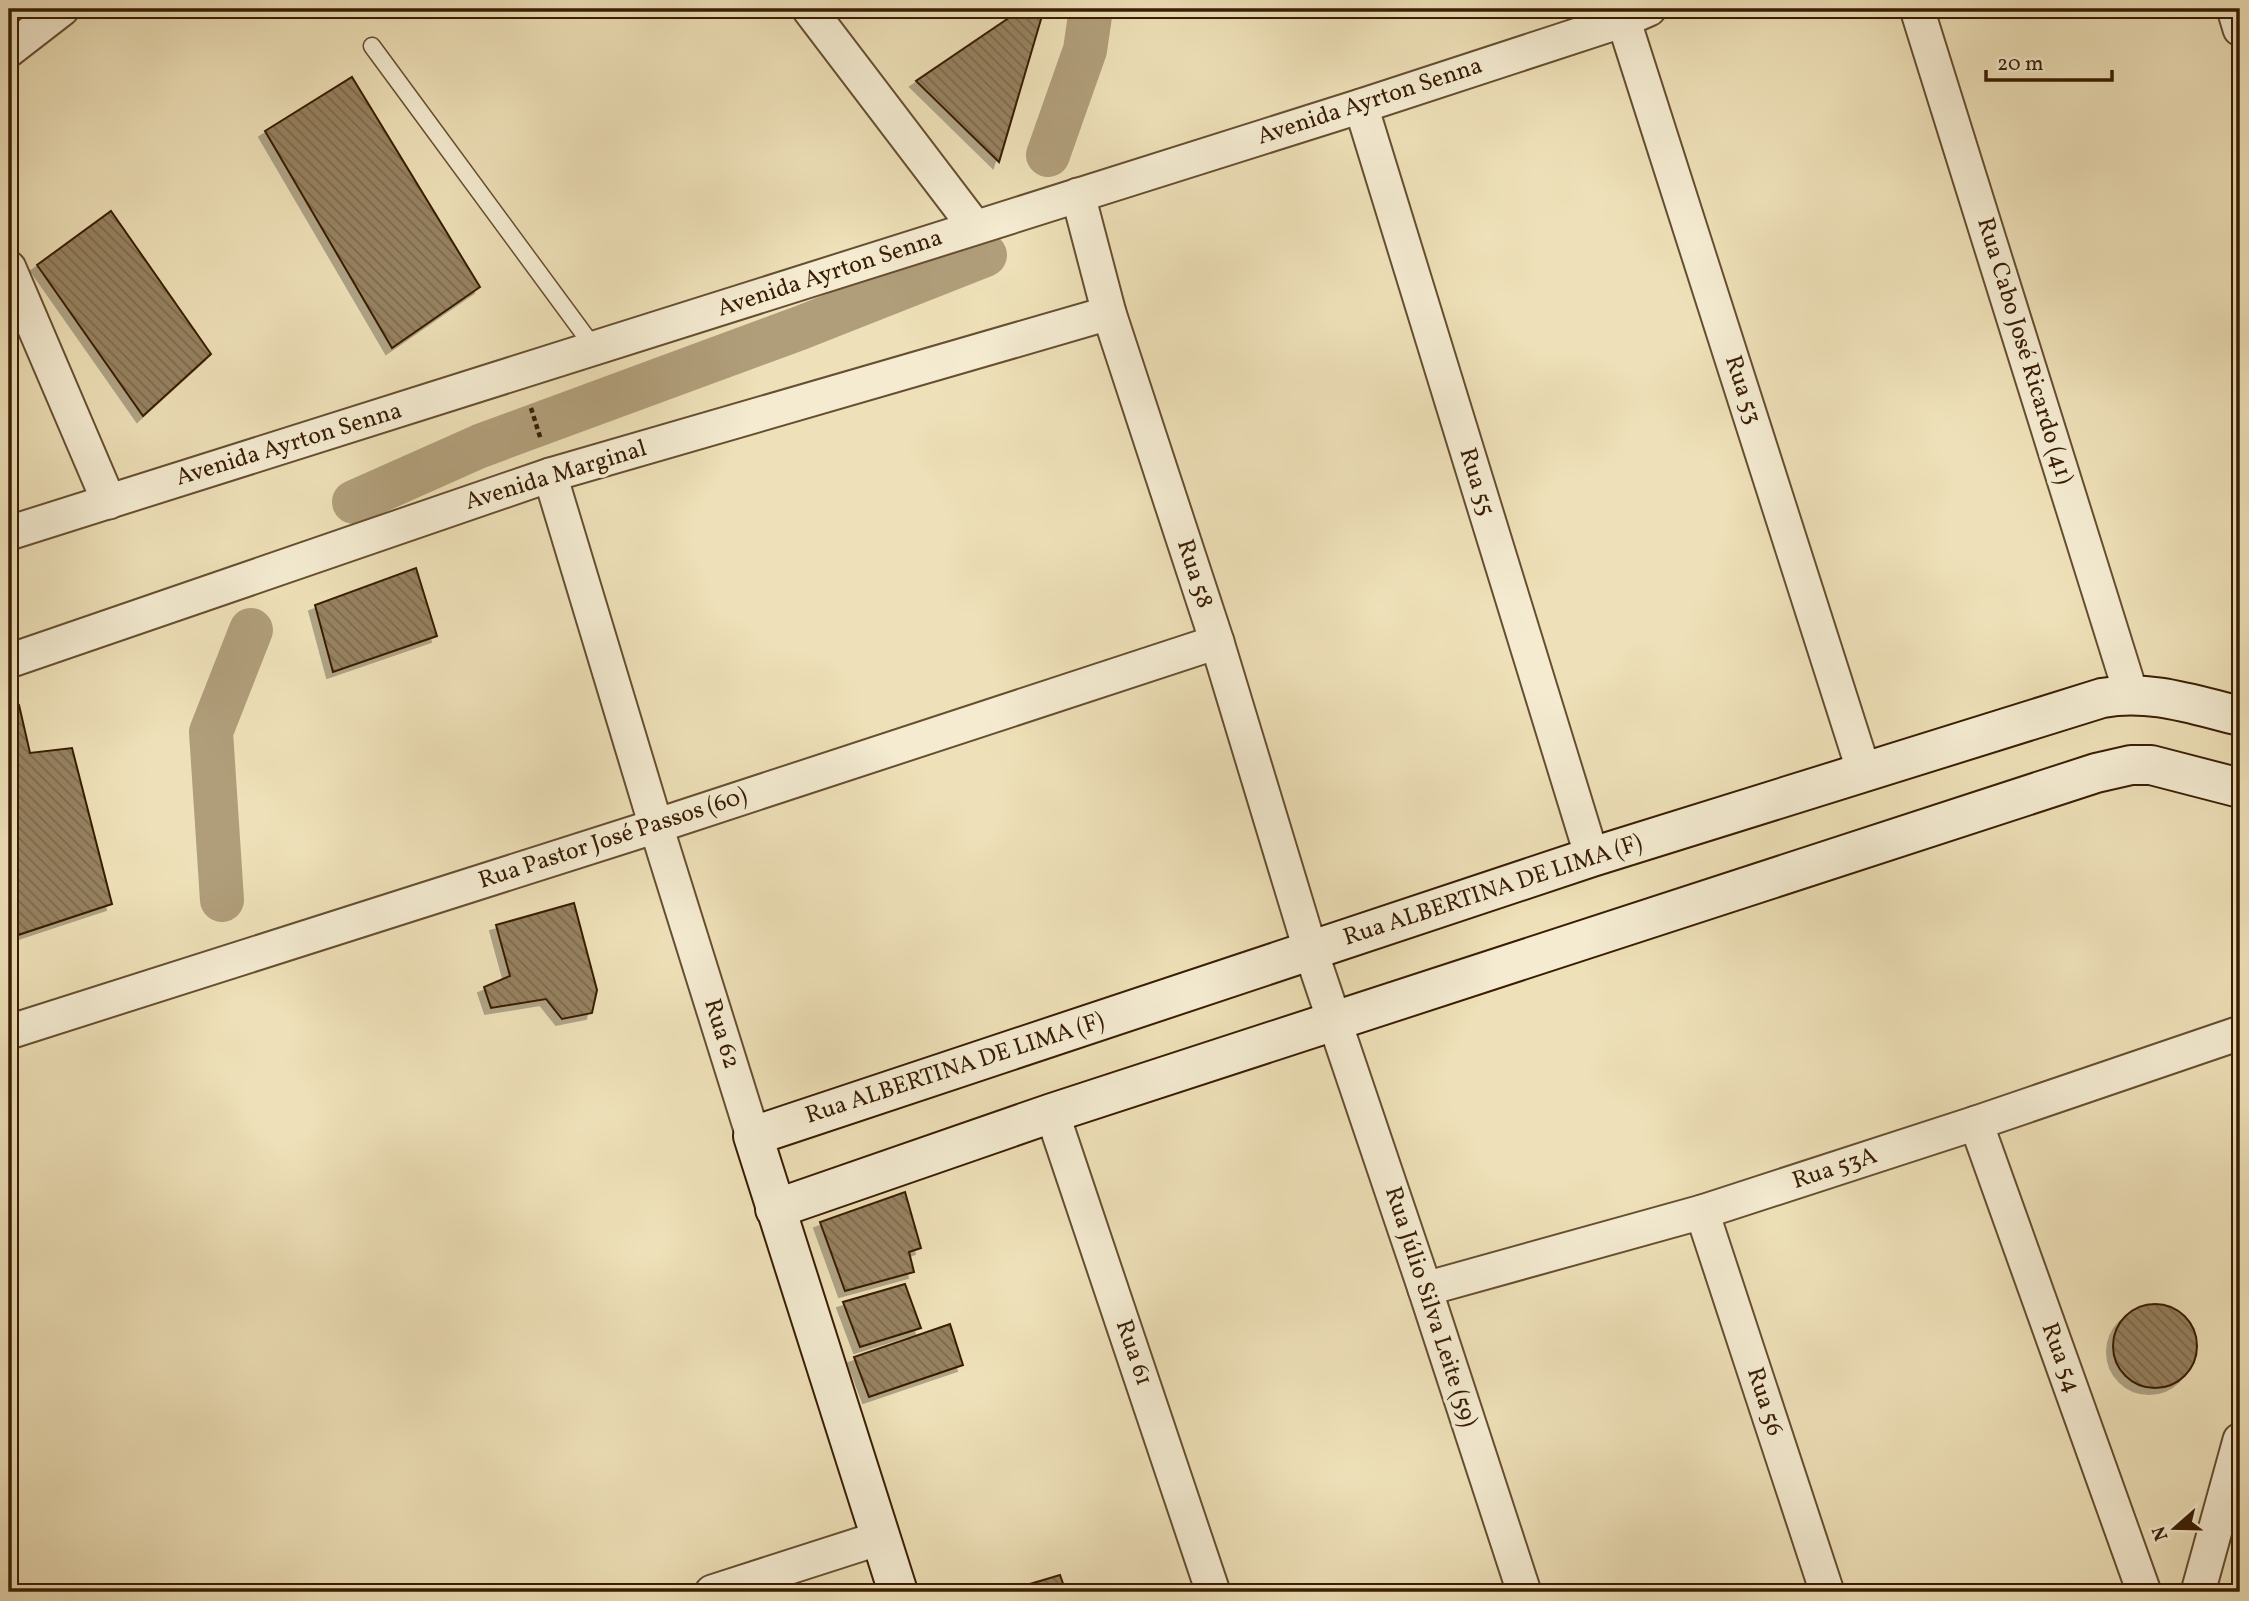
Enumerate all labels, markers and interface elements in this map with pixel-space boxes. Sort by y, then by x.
scale bar [1986,38,2112,82]
street label: Avenida Ayrton Senna [1253,50,1487,154]
text: 20 m [1997,50,2043,79]
street label: Rua Cabo José Ricardo (41) [1967,213,2081,489]
street label: Avenida Ayrton Senna [713,222,947,326]
street label: Rua 53 [1715,351,1769,429]
street label: Avenida Ayrton Senna [172,394,406,496]
street label: Avenida Marginal [461,432,651,520]
street label: Rua 55 [1450,444,1502,520]
street label: Rua 58 [1167,535,1221,613]
street label: Rua Pastor José Passos (60) [474,779,752,899]
street label: Rua ALBERTINA DE LIMA (F) [1339,827,1647,955]
street label: Rua 62 [694,995,748,1073]
street label: Rua ALBERTINA DE LIMA (F) [801,1005,1109,1133]
street label: Rua 53A [1788,1139,1882,1199]
street label: Rua Júlio Silva Leite (59) [1375,1182,1485,1432]
street label: Rua 61 [1106,1315,1160,1391]
street label: Rua 54 [2032,1318,2088,1398]
street label: Rua 56 [1737,1363,1791,1441]
north arrow [2140,1492,2210,1562]
text: N [2146,1522,2175,1544]

